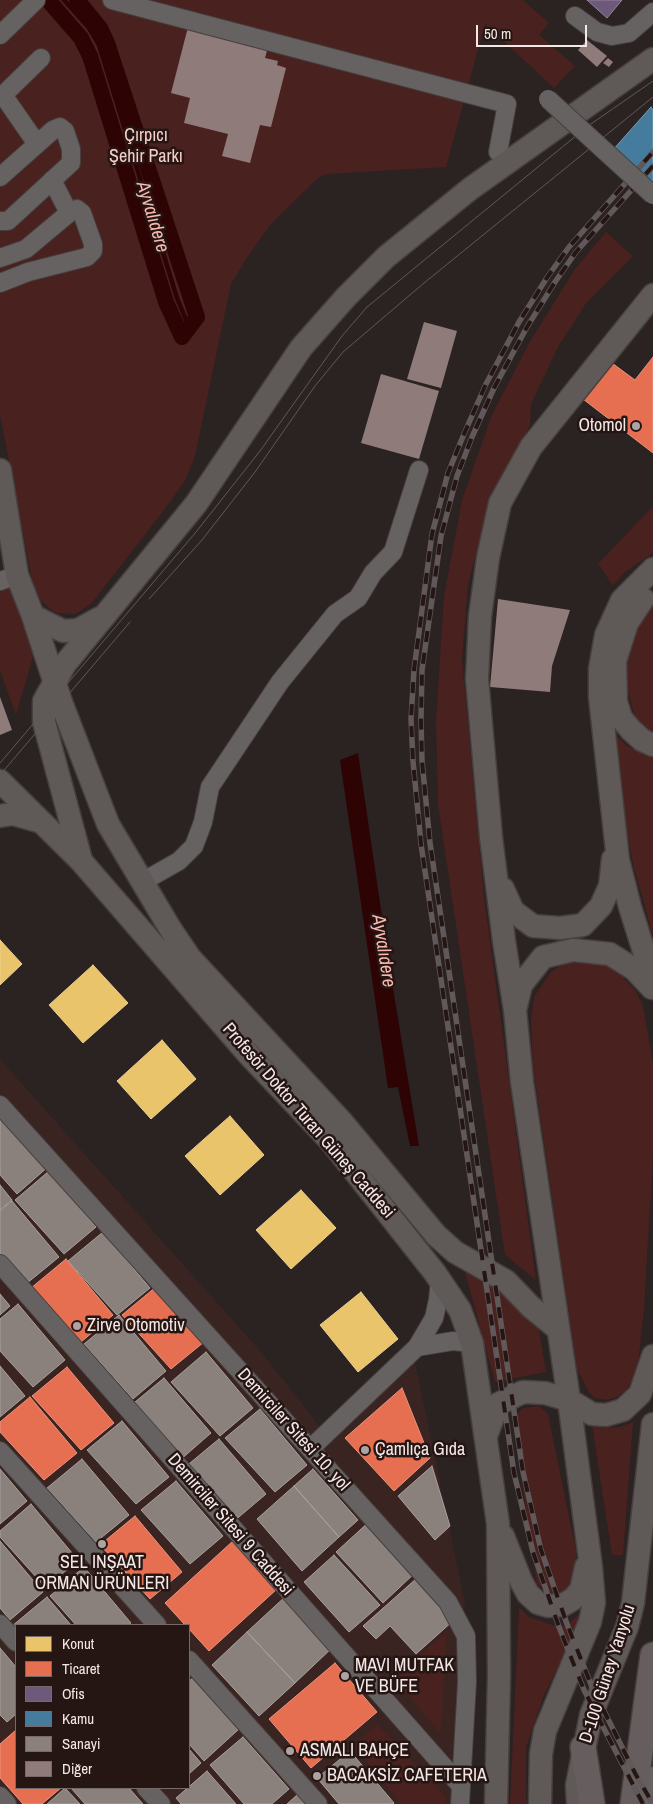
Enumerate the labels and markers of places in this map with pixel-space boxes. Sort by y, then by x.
place label: Otomol [578,415,626,437]
marker: Otomol [630,420,642,432]
place label: Zirve Otomotiv [87,1315,185,1337]
marker: Zirve Otomotiv [71,1320,83,1332]
place label: Çamlıça Gıda [375,1439,465,1461]
marker: Çamlıça Gıda [359,1444,371,1456]
marker: SEL INŞAAT ORMAN ÜRÜNLERI [96,1538,108,1550]
place label: SEL INŞAAT ORMAN ÜRÜNLERI [35,1552,169,1595]
place label: MAVI MUTFAK VE BÜFE [355,1655,454,1698]
marker: MAVI MUTFAK VE BÜFE [339,1670,351,1682]
place label: ASMALI BAHÇE [300,1740,409,1762]
marker: ASMALI BAHÇE [284,1745,296,1757]
place label: BACAKSİZ CAFETERIA [327,1765,487,1787]
marker: BACAKSİZ CAFETERIA [311,1770,323,1782]

